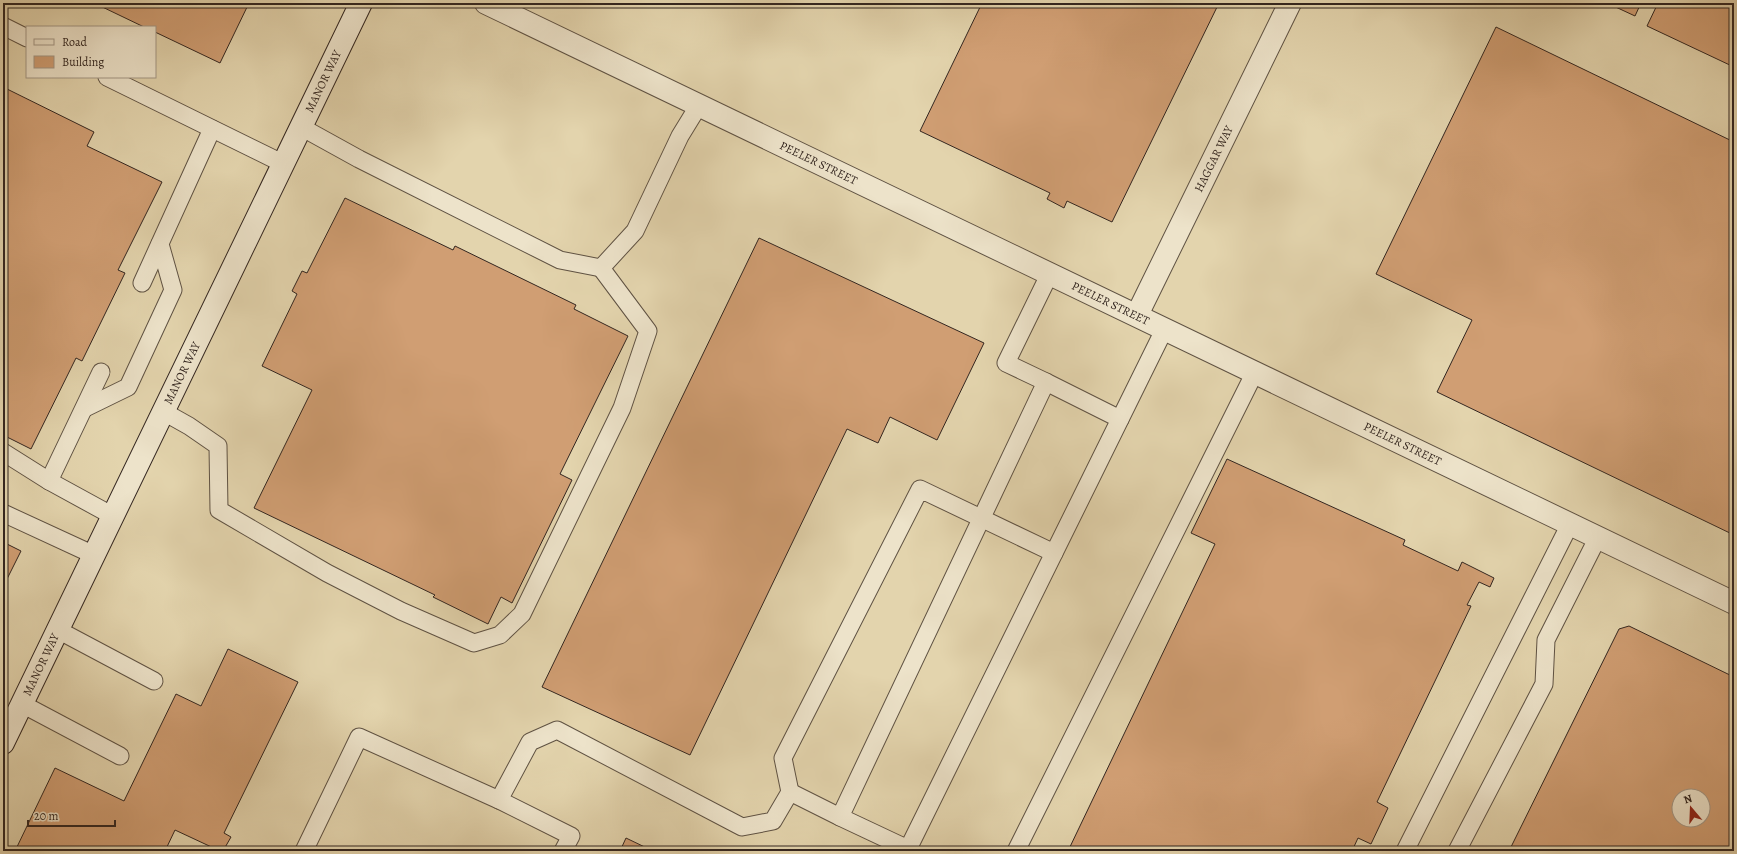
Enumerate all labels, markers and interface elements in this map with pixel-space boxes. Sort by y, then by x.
legend [26,26,156,78]
text: Road [62,34,88,50]
street label: MANOR WAY [301,47,345,115]
text: Building [62,54,104,70]
street label: HAGGAR WAY [1191,122,1237,195]
street label: PEELER STREET [777,137,861,189]
street label: PEELER STREET [1069,278,1153,329]
street label: MANOR WAY [160,339,204,407]
street label: PEELER STREET [1361,418,1445,469]
street label: MANOR WAY [19,630,63,699]
north arrow [1671,788,1711,828]
text: N [1682,791,1694,807]
scale bar [28,802,115,828]
text: 20 m [34,808,58,824]

